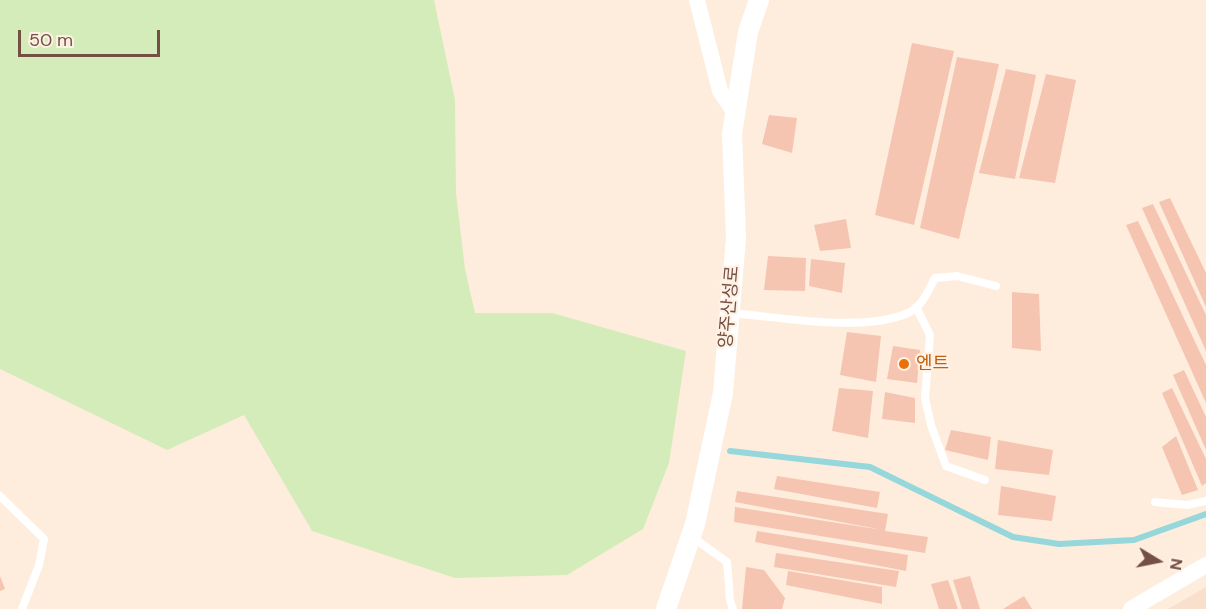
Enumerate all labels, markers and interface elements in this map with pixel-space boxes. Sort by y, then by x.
scale bar [21,18,164,56]
text: 50 m [29,28,73,52]
street label: 양주산성로 [716,265,744,349]
place label: 엔트 [916,353,949,375]
marker: 엔트 [897,357,911,371]
north arrow [1128,531,1188,591]
text: N [1165,557,1188,572]

